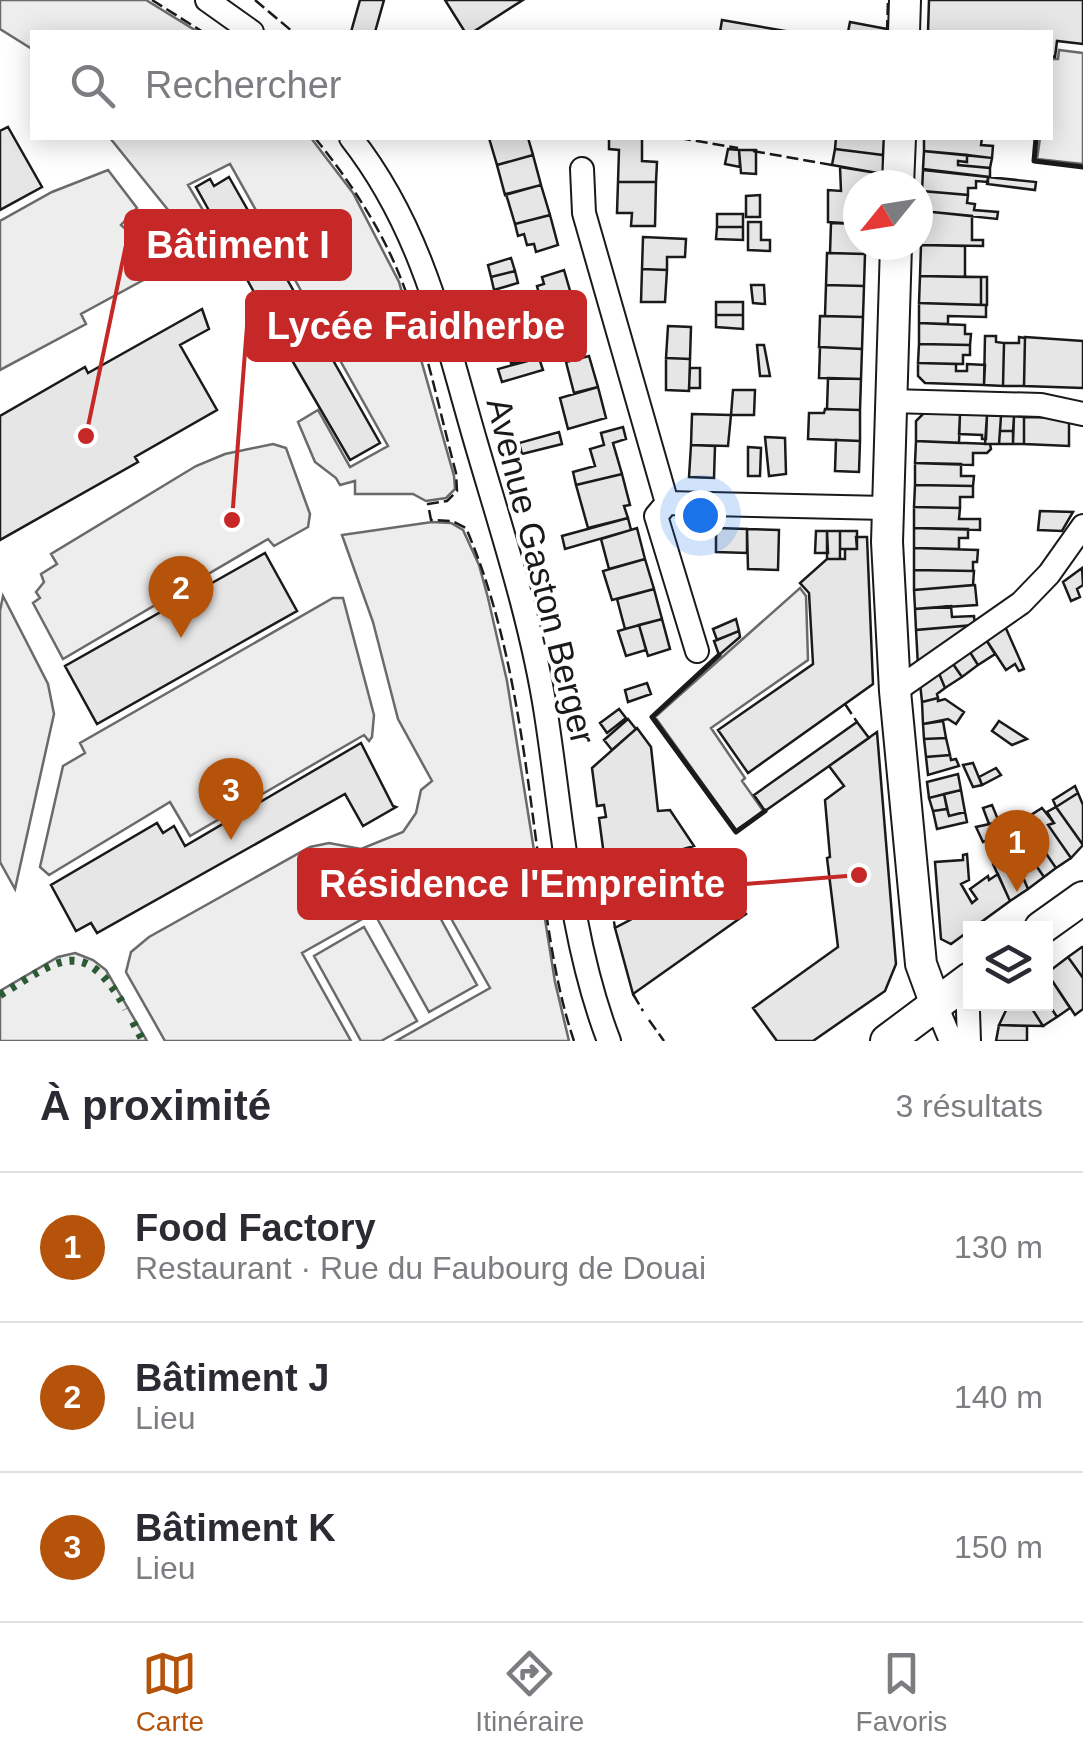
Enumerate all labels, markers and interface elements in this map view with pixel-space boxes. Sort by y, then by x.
search box [30,30,1053,140]
icon: search [65,58,120,113]
text: Rechercher [145,64,341,106]
north arrow [843,170,933,260]
callout: Bâtiment I [126,211,350,279]
text: Bâtiment I [146,224,330,266]
callout: Lycée Faidherbe [247,292,585,360]
text: Lycée Faidherbe [267,305,565,347]
street label: Avenue Gaston Berger [480,394,603,748]
your location [675,490,726,541]
pin: 2 [148,556,214,638]
pin: 3 [198,758,264,840]
pin: 1 [984,810,1050,892]
callout: Résidence l'Empreinte [299,850,745,918]
text: Résidence l'Empreinte [319,863,725,905]
map controls [963,921,1053,1011]
button: layers [963,921,1053,1011]
text: À proximité [40,1082,271,1129]
text: 3 résultats [895,1088,1043,1124]
text: Food Factory [135,1207,376,1249]
text: 1 [64,1229,81,1265]
text: 130 m [954,1229,1043,1265]
text: Restaurant · Rue du Faubourg de Douai [135,1250,706,1286]
text: Bâtiment J [135,1357,329,1399]
text: 2 [64,1379,81,1415]
text: 140 m [954,1379,1043,1415]
text: Lieu [135,1400,196,1436]
text: Bâtiment K [135,1507,336,1549]
text: 3 [64,1529,81,1565]
text: 150 m [954,1529,1043,1565]
text: Lieu [135,1550,196,1586]
tab: Carte [136,1646,204,1738]
tab: Itinéraire [475,1646,584,1738]
tab: Favoris [856,1646,947,1738]

